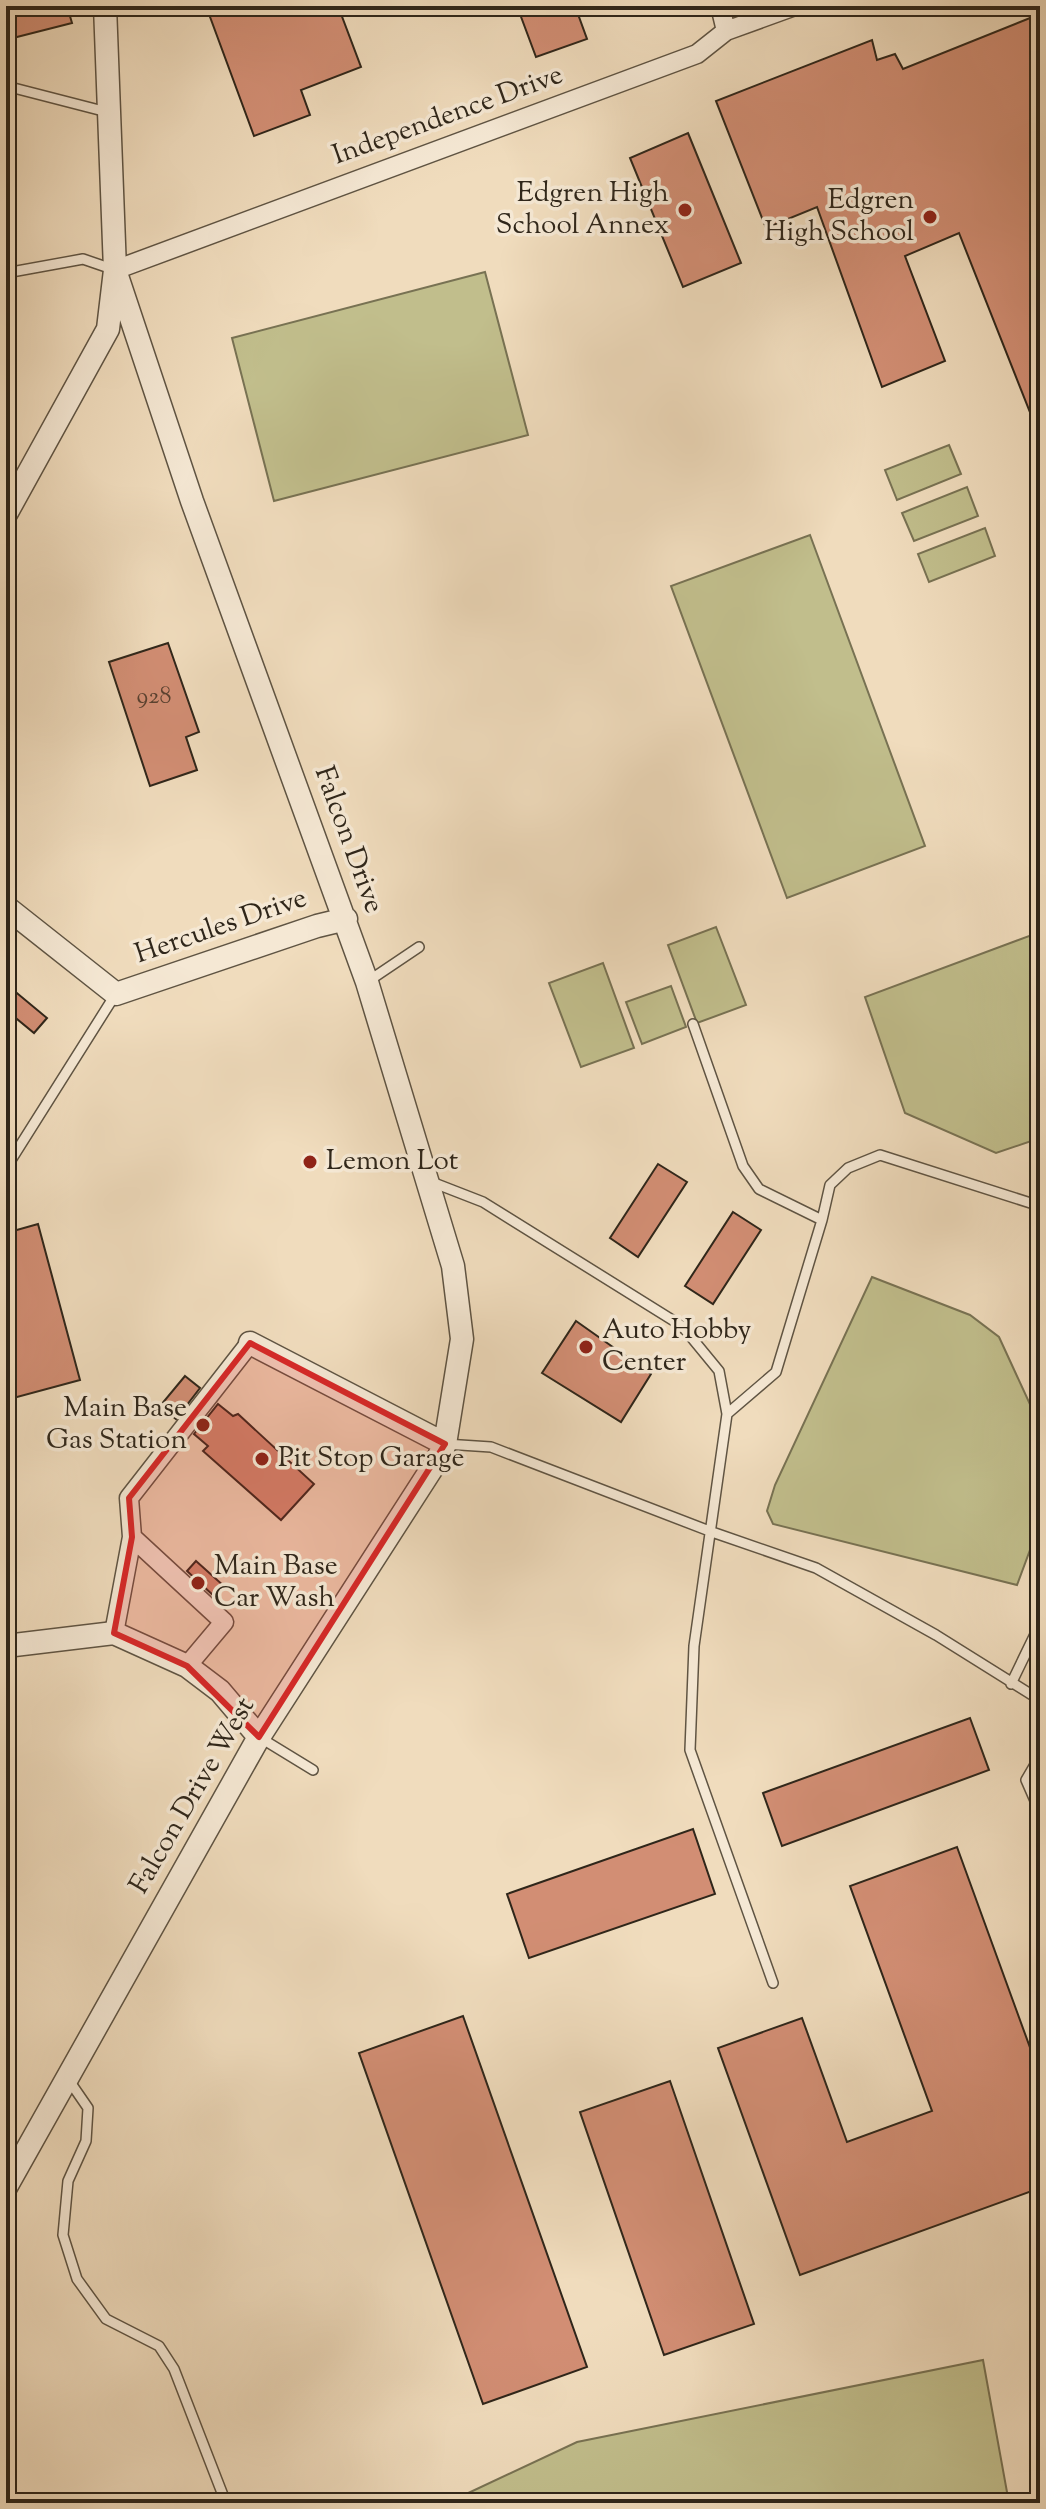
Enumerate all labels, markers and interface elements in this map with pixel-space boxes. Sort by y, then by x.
street label: Independence Drive [327,56,569,176]
place label: Edgren High School Annex [496,174,669,246]
place label: Edgren High School [764,181,914,253]
marker: Edgren High School Annex [676,201,694,219]
marker: Edgren High School [921,208,939,226]
house number: 928 [137,680,171,714]
street label: Falcon Drive [303,761,393,919]
street label: Hercules Drive [130,879,312,975]
place label: Lemon Lot [326,1142,459,1182]
marker: Lemon Lot [301,1153,319,1171]
place label: Auto Hobby Center [602,1311,751,1383]
marker: Auto Hobby Center [577,1338,595,1356]
place label: Main Base Gas Station [46,1389,187,1461]
marker: Main Base Gas Station [194,1416,212,1434]
place label: Pit Stop Garage [278,1439,465,1479]
marker: Pit Stop Garage [253,1450,271,1468]
place label: Main Base Car Wash [214,1547,338,1619]
marker: Main Base Car Wash [189,1574,207,1592]
street label: Falcon Drive West [120,1690,266,1902]

